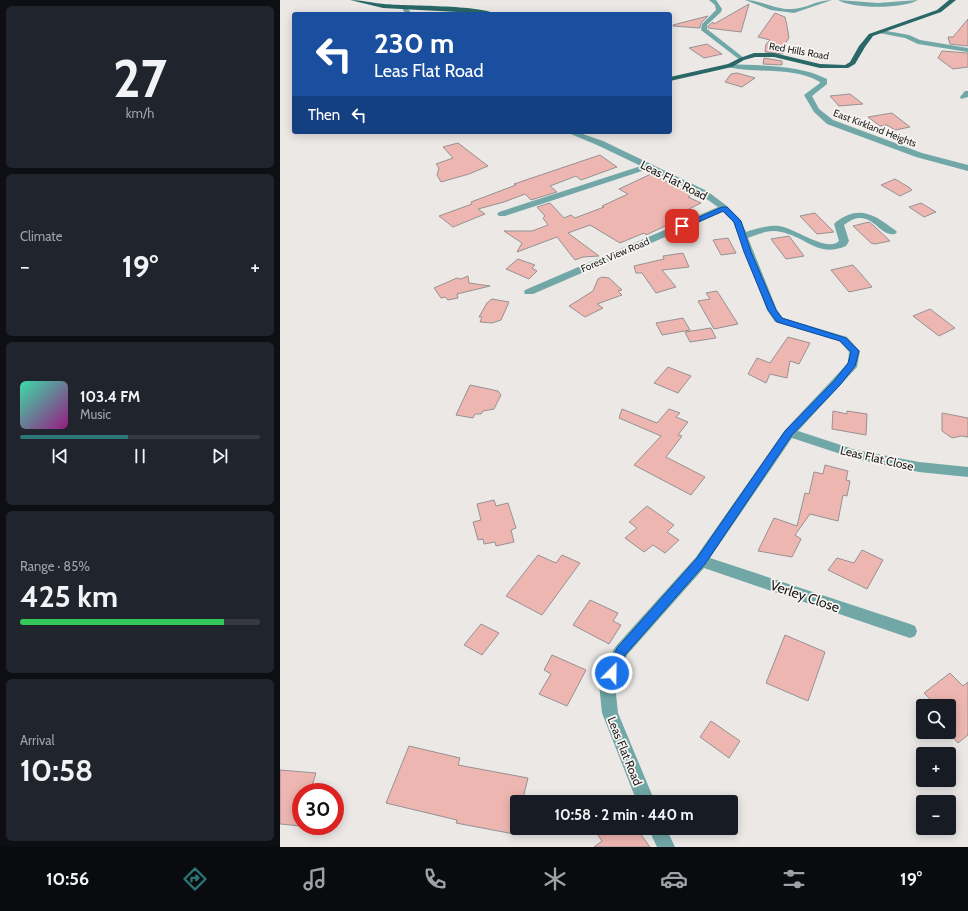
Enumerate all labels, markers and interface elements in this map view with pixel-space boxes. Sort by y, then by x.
text: 230 m [374,26,454,60]
icon: left [308,28,360,80]
street label: Red Hills Road [768,39,830,63]
text: 27 [113,47,167,110]
text: Leas Flat Road [374,60,483,82]
icon: left [348,104,370,126]
text: km/h [126,105,154,121]
text: Then [308,106,340,124]
street label: East Kirkland Heights [831,106,919,150]
street label: Leas Flat Road [638,157,710,203]
pin [665,209,699,243]
icon: arrive [671,215,693,237]
text: Climate [20,228,62,244]
street label: Forest View Road [579,235,651,275]
text: 19° [122,248,158,285]
text: − [20,253,30,280]
text: + [250,253,260,280]
text: 103.4 FM [80,388,140,406]
text: Music [80,406,111,422]
street label: Leas Flat Close [839,442,915,474]
icon: previous [49,445,71,467]
icon: pause [129,445,151,467]
icon: next [209,445,231,467]
text: Range · 85% [20,558,90,574]
street label: Verley Close [768,576,842,616]
text: 425 km [20,578,118,615]
position arrow [591,652,633,694]
map controls [916,699,956,835]
button: search [916,699,956,739]
street label: Leas Flat Road [604,714,646,788]
text: Arrival [20,732,55,748]
button: + [916,747,956,787]
text: 10:58 [20,752,93,789]
speed limit sign: 30 [292,783,344,835]
button: − [916,795,956,835]
text: 10:58 · 2 min · 440 m [555,806,693,824]
icon: directions [181,865,209,893]
icon: music [301,865,329,893]
icon: phone [421,865,449,893]
icon: climate [541,865,569,893]
icon: car [660,865,688,893]
icon: filters [780,865,808,893]
text: 10:56 [46,868,89,890]
text: 19° [900,868,922,890]

